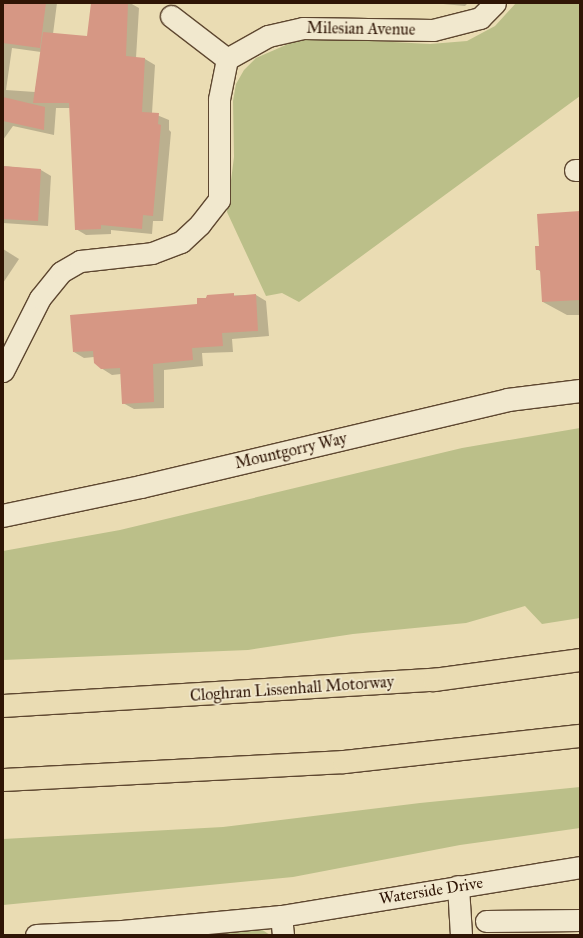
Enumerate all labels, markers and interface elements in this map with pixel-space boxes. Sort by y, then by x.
street label: Milesian Avenue [306,18,416,40]
street label: Mountgorry Way [233,429,349,473]
street label: Cloghran Lissenhall Motorway [189,672,395,706]
street label: Waterside Drive [378,873,484,909]

